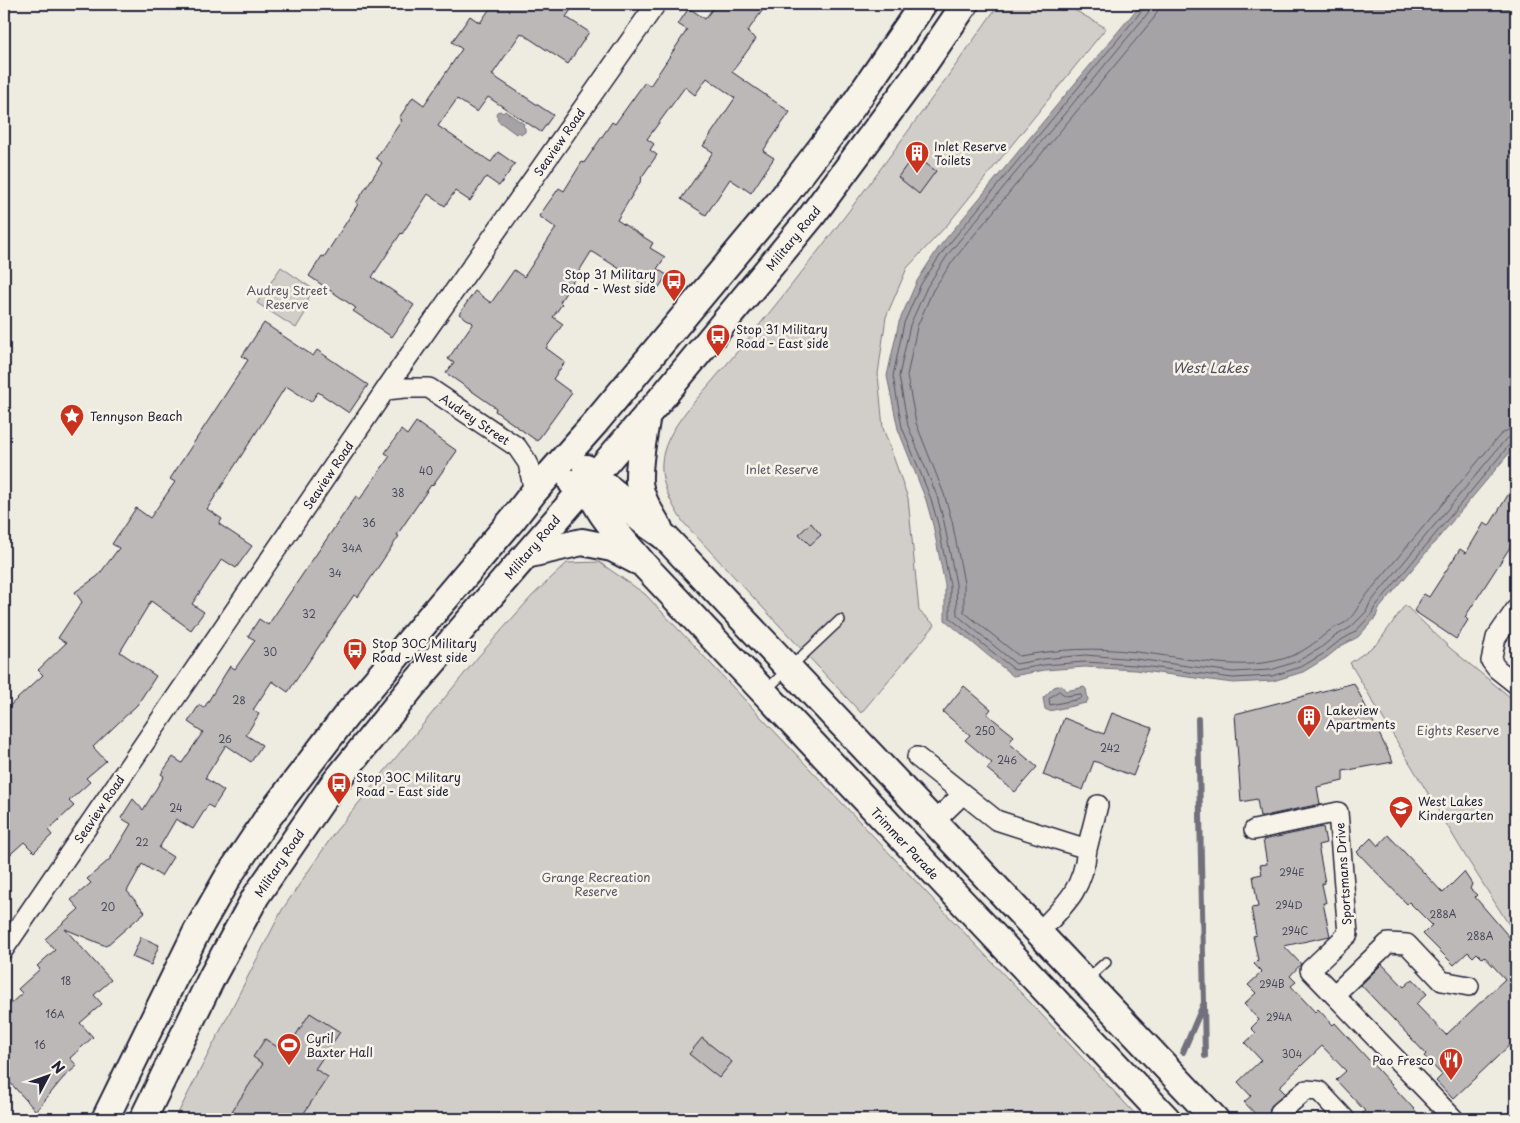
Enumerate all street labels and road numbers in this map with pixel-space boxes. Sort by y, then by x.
street label: Seaview Road [529,105,589,179]
street label: Military Road [761,202,825,274]
street label: Audrey Street [436,389,514,449]
street label: Seaview Road [298,437,358,513]
street label: Military Road [500,511,564,583]
street label: Seaview Road [69,771,129,847]
street label: Trimmer Parade [867,803,943,883]
street label: Sportsmans Drive [1330,822,1356,926]
street label: Military Road [250,825,308,901]

